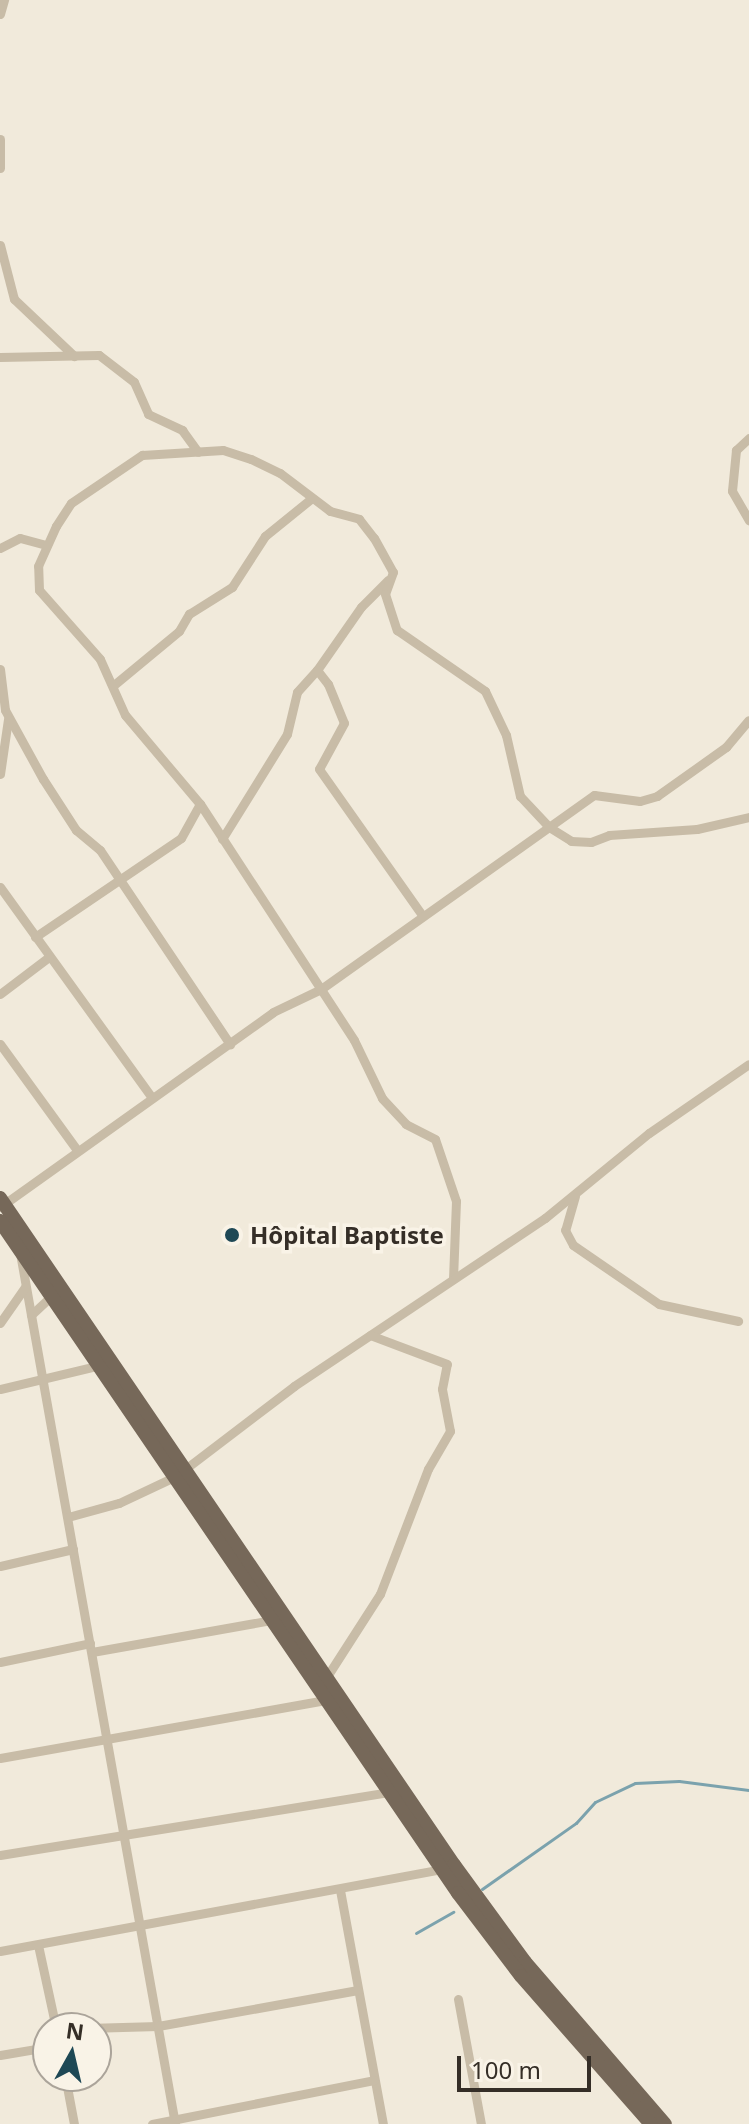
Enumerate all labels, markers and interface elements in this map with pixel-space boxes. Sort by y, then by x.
place label: Hôpital Baptiste [250,1221,444,1249]
marker: Hôpital Baptiste [221,1224,243,1246]
north arrow [32,2012,112,2092]
text: N [64,2014,86,2046]
scale bar [461,2040,595,2090]
text: 100 m [471,2053,541,2086]

